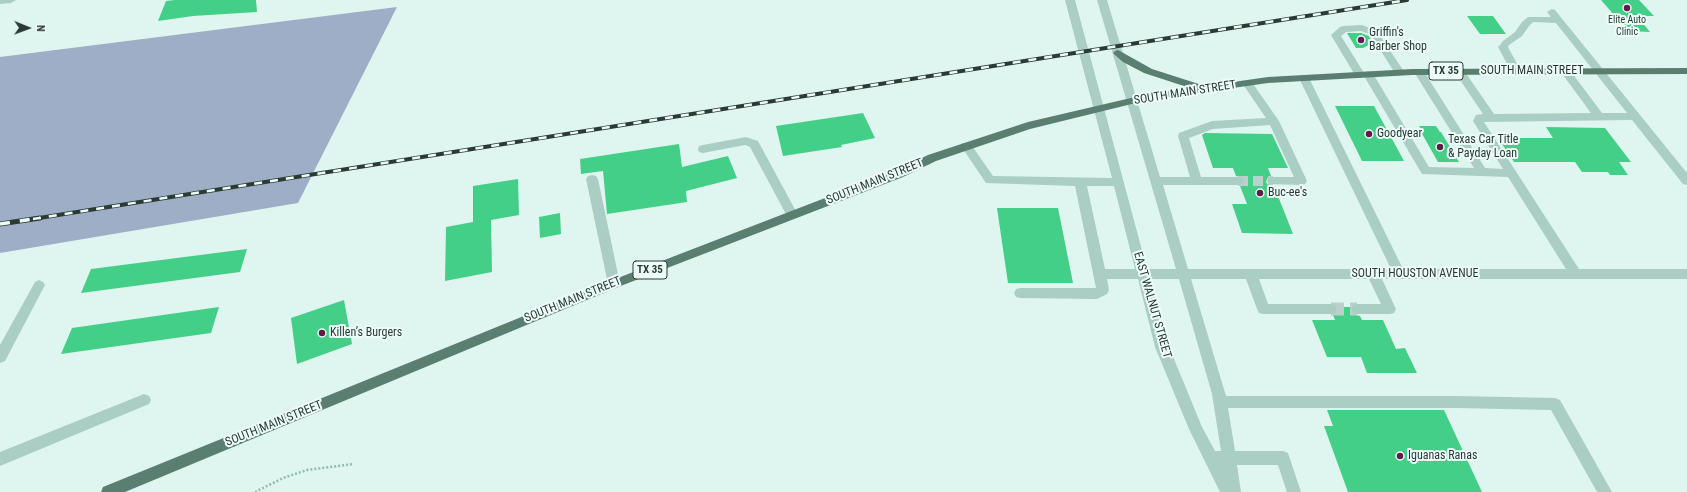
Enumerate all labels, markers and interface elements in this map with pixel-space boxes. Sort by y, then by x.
marker: Elite Auto Clinic [1622,3,1632,13]
north arrow [8,8,48,48]
place label: Elite Auto Clinic [1608,14,1646,38]
text: N [34,25,47,32]
place label: Griffin's Barber Shop [1369,26,1427,54]
marker: Griffin's Barber Shop [1356,35,1366,45]
road number: TX 35 [1429,62,1463,80]
street label: SOUTH MAIN STREET [1480,64,1584,78]
street label: SOUTH MAIN STREET [1133,78,1237,108]
place label: Goodyear [1377,127,1422,141]
marker: Goodyear [1364,129,1374,139]
place label: Texas Car Title & Payday Loan [1448,133,1518,161]
marker: Texas Car Title & Payday Loan [1435,142,1445,152]
street label: SOUTH MAIN STREET [825,156,925,208]
place label: Buc-ee's [1268,186,1307,200]
marker: Buc-ee's [1255,188,1265,198]
street label: EAST WALNUT STREET [1130,250,1174,360]
road number: TX 35 [633,261,667,279]
street label: SOUTH HOUSTON AVENUE [1352,267,1478,281]
street label: SOUTH MAIN STREET [523,274,623,326]
place label: Killen’s Burgers [330,326,402,340]
marker: Killen’s Burgers [317,328,327,338]
street label: SOUTH MAIN STREET [224,398,324,450]
place label: Iguanas Ranas [1408,449,1477,463]
marker: Iguanas Ranas [1395,451,1405,461]

